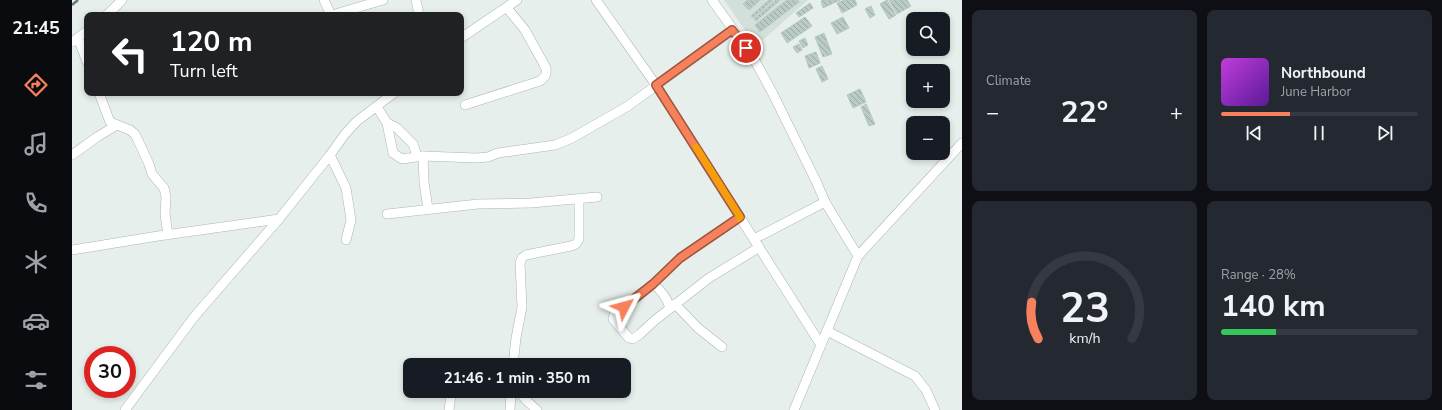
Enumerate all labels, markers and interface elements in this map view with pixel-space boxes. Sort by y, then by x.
map controls [906,12,950,160]
button: search [906,12,950,56]
text: 21:45 [12,16,60,40]
text: 120 m [170,23,253,61]
icon: left [104,28,156,80]
pin [729,31,763,65]
icon: arrive [735,37,757,59]
text: Turn left [170,59,238,83]
text: Northbound [1281,63,1366,83]
button: + [906,64,950,108]
icon: directions [22,71,50,99]
text: Climate [986,72,1031,90]
text: June Harbor [1281,83,1351,101]
text: 22° [1061,92,1108,133]
text: − [986,98,999,128]
text: + [1170,98,1183,128]
button: − [906,116,950,160]
icon: previous [1243,122,1265,144]
icon: pause [1308,122,1330,144]
icon: next [1374,122,1396,144]
icon: music [22,130,50,158]
icon: phone [22,189,50,217]
icon: climate [22,248,50,276]
text: Range · 28% [1221,266,1296,284]
text: 23 [1060,279,1109,336]
position arrow [603,286,645,328]
text: 140 km [1221,286,1326,327]
icon: car [22,307,50,335]
text: km/h [1069,328,1100,347]
speed limit sign: 30 [84,346,136,398]
icon: filters [22,366,50,394]
text: 21:46 · 1 min · 350 m [444,368,590,388]

